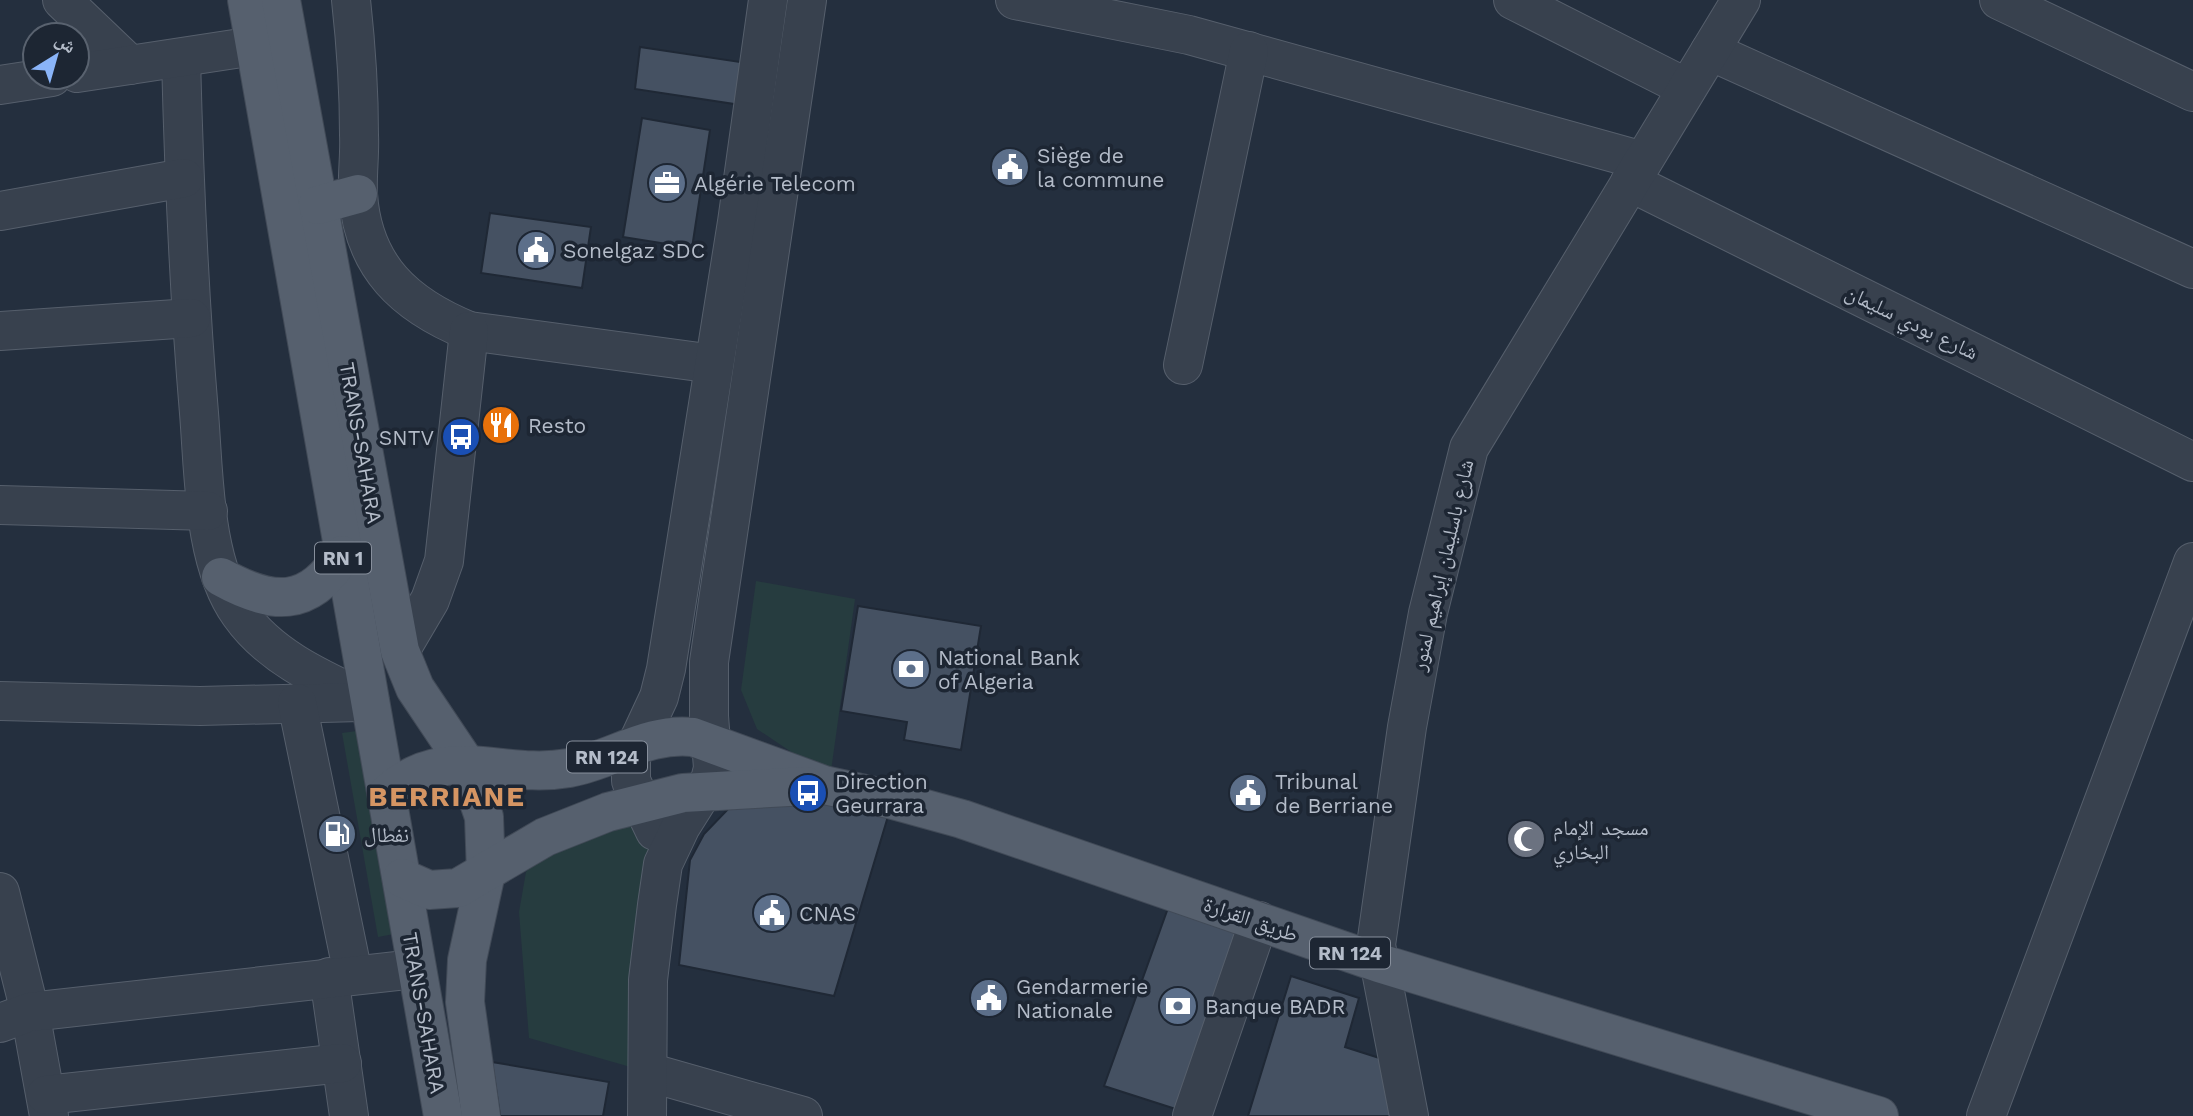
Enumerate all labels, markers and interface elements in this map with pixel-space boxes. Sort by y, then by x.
north arrow [21,21,91,91]
text: ش [51,28,81,58]
place label: Siège de la commune [1037,143,1164,192]
public building icon: Siège de la commune [989,146,1031,188]
office icon: Algérie Telecom [646,162,688,204]
place label: Algérie Telecom [694,171,856,196]
public building icon: Sonelgaz SDC [515,229,557,271]
place label: Sonelgaz SDC [563,238,705,263]
street label: شارع بودي سليمان [1840,279,1982,369]
street label: TRANS-SAHARA [334,360,388,526]
restaurant icon: Resto [480,404,522,446]
place label: Resto [528,413,586,438]
bus stop icon: SNTV [440,416,482,458]
place label: SNTV [379,425,434,450]
street label: شارع باسليمان إبراهيم لمنور [1405,457,1480,675]
road number: RN 1 [315,542,371,573]
place label: National Bank of Algeria [938,645,1080,694]
bank icon: National Bank of Algeria [890,648,932,690]
road number: RN 124 [567,742,647,772]
place label: Direction Geurrara [835,769,928,818]
place label: Tribunal de Berriane [1275,769,1393,818]
bus stop icon: Direction Geurrara [787,772,829,814]
public building icon: Tribunal de Berriane [1227,772,1269,814]
district label: BERRIANE [368,780,526,813]
fuel station icon: نفطال [316,813,358,855]
place label: مسجد الإمام البخاري [1553,815,1649,868]
mosque icon: مسجد الإمام البخاري [1505,818,1547,860]
place label: نفطال [364,822,409,847]
street label: طريق القرارة [1200,891,1301,948]
public building icon: CNAS [751,892,793,934]
place label: CNAS [799,901,856,926]
street label: TRANS-SAHARA [397,930,451,1096]
road number: RN 124 [1310,937,1390,968]
place label: Gendarmerie Nationale [1016,974,1148,1023]
public building icon: Gendarmerie Nationale [968,977,1010,1019]
bank icon: Banque BADR [1157,985,1199,1027]
place label: Banque BADR [1205,994,1346,1019]

